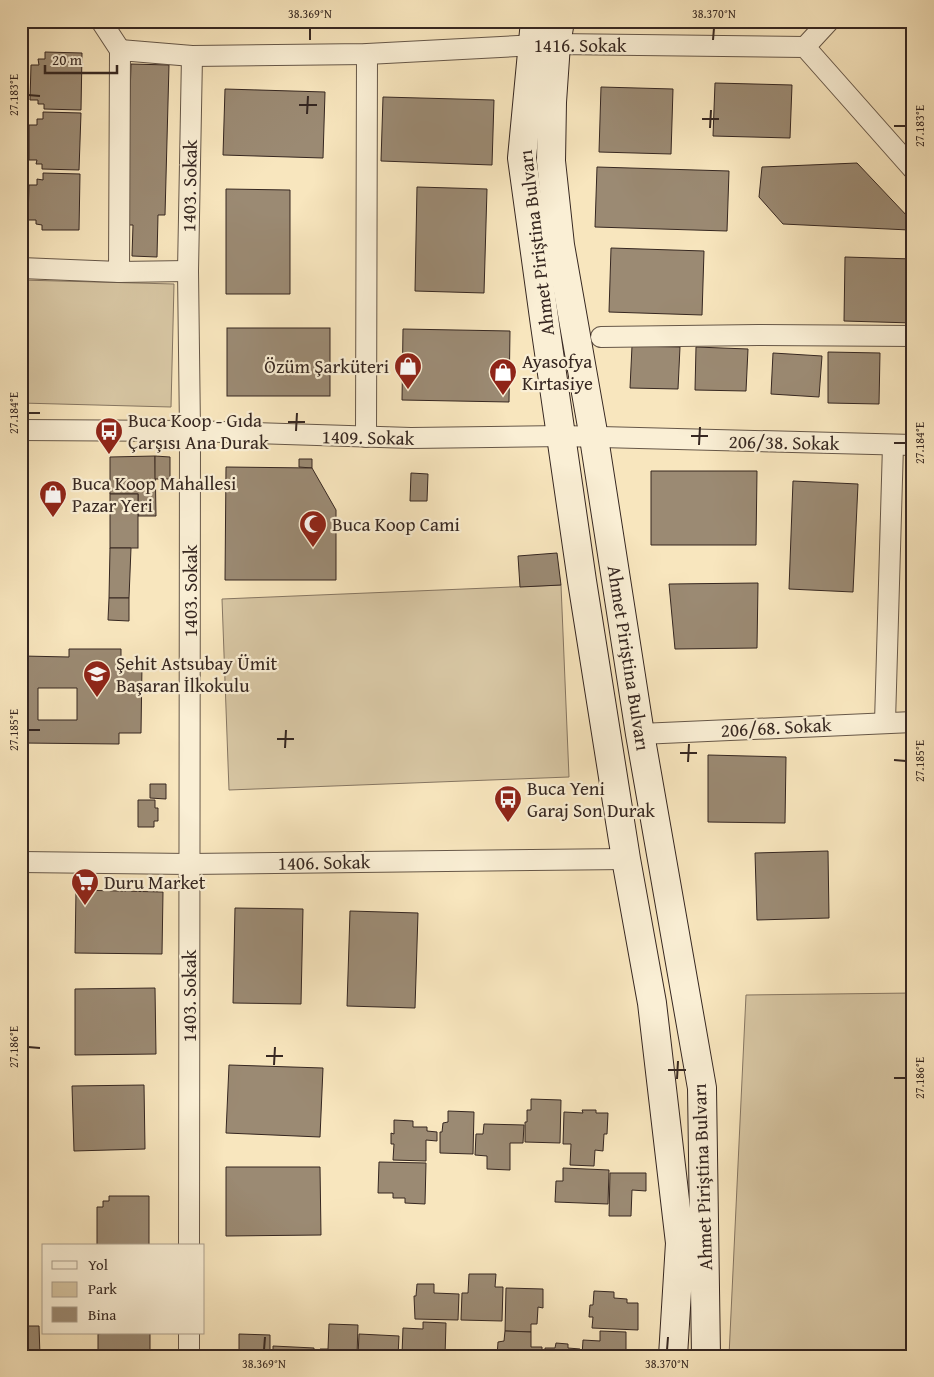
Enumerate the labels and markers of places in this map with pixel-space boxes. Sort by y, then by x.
place label: Ayasofya Kırtasiye [522,347,593,397]
shop icon: Özüm Şarküteri [393,351,423,390]
place label: Özüm Şarküteri [264,352,389,380]
shop icon: Ayasofya Kırtasiye [488,357,518,396]
place label: Buca Koop - Gıda Çarşısı Ana Durak [128,406,269,456]
bus stop icon: Buca Koop - Gıda Çarşısı Ana Durak [94,416,124,455]
place label: Buca Koop Mahallesi Pazar Yeri [72,469,236,519]
shop icon: Buca Koop Mahallesi Pazar Yeri [38,479,68,518]
mosque icon: Buca Koop Cami [298,509,328,548]
place label: Buca Koop Cami [332,510,460,538]
place label: Şehit Astsubay Ümit Başaran İlkokulu [116,649,278,699]
school or university icon: Şehit Astsubay Ümit Başaran İlkokulu [82,659,112,698]
place label: Buca Yeni Garaj Son Durak [527,774,655,824]
bus stop icon: Buca Yeni Garaj Son Durak [493,784,523,823]
supermarket icon: Duru Market [70,867,100,906]
place label: Duru Market [104,868,206,896]

